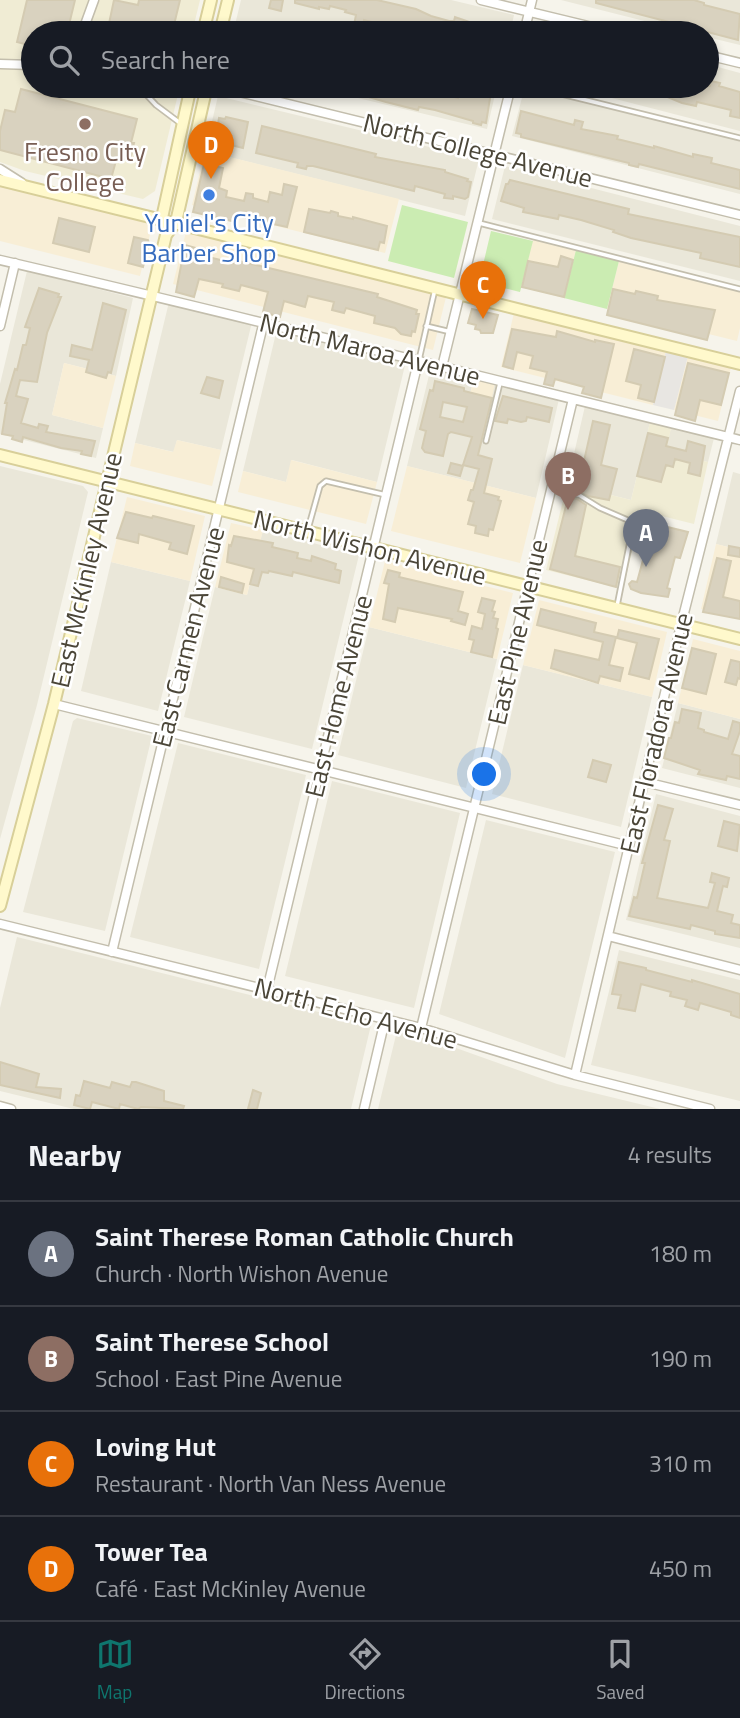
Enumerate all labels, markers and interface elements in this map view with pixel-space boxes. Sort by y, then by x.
search box [21,21,719,98]
text: Search here [101,40,230,79]
icon: search [45,41,83,79]
street label: North College Avenue [359,103,597,197]
marker: Fresno City College [77,116,93,132]
pin: D [188,121,234,179]
place label: Fresno City College [24,132,146,201]
marker: Yuniel's City Barber Shop [201,187,217,203]
place label: Yuniel's City Barber Shop [141,203,277,272]
pin: C [460,261,506,319]
street label: North Maroa Avenue [255,303,485,395]
street label: East McKinley Avenue [40,449,132,691]
pin: B [545,452,591,510]
street label: North Wishon Avenue [250,499,490,595]
pin: A [623,509,669,567]
street label: East Carmen Avenue [142,522,234,752]
street label: East Pine Avenue [477,535,557,729]
street label: East Home Avenue [294,591,382,801]
street label: East Floradora Avenue [609,609,703,857]
your location [467,757,501,791]
street label: North Echo Avenue [250,967,462,1059]
text: Nearby [28,1132,121,1178]
text: 4 results [628,1137,712,1172]
text: Saint Therese Roman Catholic Church [95,1217,514,1256]
text: A [44,1236,58,1271]
text: 180 m [649,1236,712,1271]
text: Church · North Wishon Avenue [95,1256,388,1291]
text: Saint Therese School [95,1322,329,1361]
text: B [44,1341,58,1376]
text: 190 m [649,1341,712,1376]
text: School · East Pine Avenue [95,1361,342,1396]
text: Loving Hut [95,1427,216,1466]
text: C [45,1446,57,1481]
text: 310 m [649,1446,712,1481]
text: Restaurant · North Van Ness Avenue [95,1466,446,1501]
text: Tower Tea [95,1532,208,1571]
text: D [44,1551,58,1586]
text: 450 m [649,1551,712,1586]
text: Café · East McKinley Avenue [95,1571,366,1606]
tab: Map [96,1635,134,1706]
tab: Directions [325,1635,405,1706]
tab: Saved [596,1635,644,1706]

